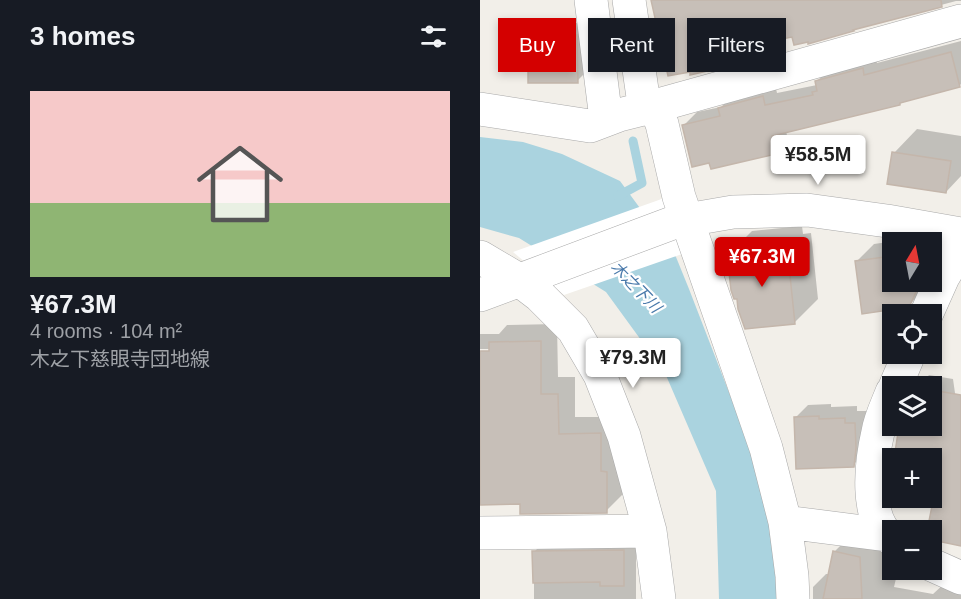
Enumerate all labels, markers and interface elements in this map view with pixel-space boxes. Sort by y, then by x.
chip: Buy [498,18,576,72]
chip: Rent [588,18,675,72]
chip: Filters [687,18,786,72]
icon: filters [417,20,450,53]
text: 3 homes [30,21,136,51]
icon: home [186,130,294,238]
pin: ¥58.5M [769,135,867,186]
text: ¥58.5M [785,143,851,165]
north arrow [882,232,942,292]
map controls [882,232,942,580]
pin: ¥67.3M [713,237,811,288]
text: ¥67.3M [729,245,795,267]
water label: 木之下川 [608,258,666,317]
text: ¥67.3M [30,289,117,319]
button: locate [882,304,942,364]
text: 4 rooms · 104 m² [30,320,182,342]
pin: ¥79.3M [584,338,682,389]
text: ¥79.3M [600,346,666,368]
text: 木之下慈眼寺団地線 [30,348,210,370]
button: layers [882,376,942,436]
button: + [882,448,942,508]
button: − [882,520,942,580]

